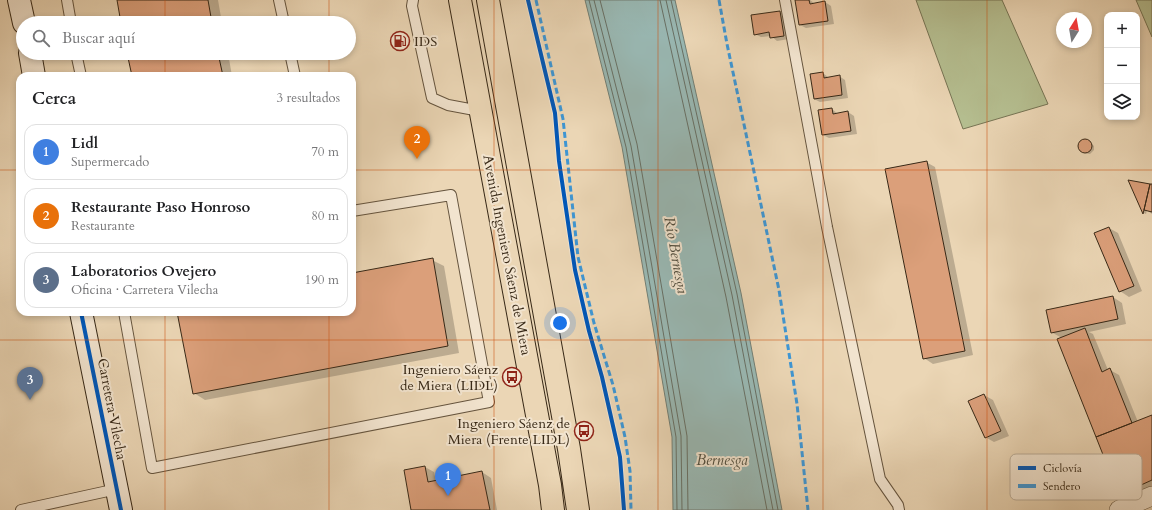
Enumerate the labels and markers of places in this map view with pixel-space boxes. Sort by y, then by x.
fuel station icon: IDS [389,30,411,52]
place label: IDS [414,32,437,51]
pin: 2 [404,126,430,159]
place label: Ingeniero Sáenz de Miera (LIDL) [400,360,499,395]
bus stop icon: Ingeniero Sáenz de Miera (LIDL) [501,366,523,388]
pin: 3 [17,367,43,400]
place label: Ingeniero Sáenz de Miera (Frente LIDL) [448,414,570,449]
bus stop icon: Ingeniero Sáenz de Miera (Frente LIDL) [573,420,595,442]
pin: 1 [435,463,461,496]

